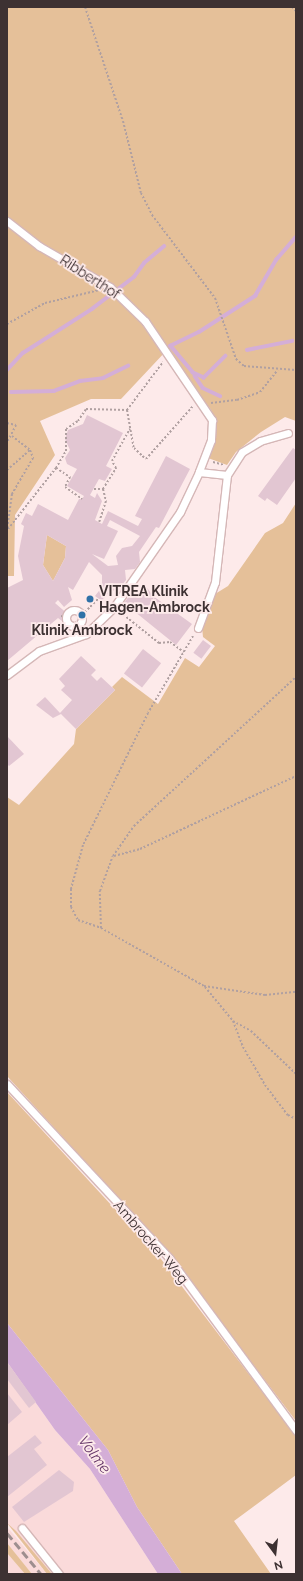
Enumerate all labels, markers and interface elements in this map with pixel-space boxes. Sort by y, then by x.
street label: Ribberthof [57,251,123,303]
place label: VITREA Klinik Hagen-Ambrock [99,583,210,616]
marker: VITREA Klinik Hagen-Ambrock [84,593,96,605]
marker: Klinik Ambrock [77,610,87,620]
place label: Klinik Ambrock [31,622,133,638]
street label: Ambrocker Weg [110,1196,192,1288]
water label: Volme [74,1433,114,1477]
north arrow [255,1533,295,1573]
text: N [272,1558,284,1572]

